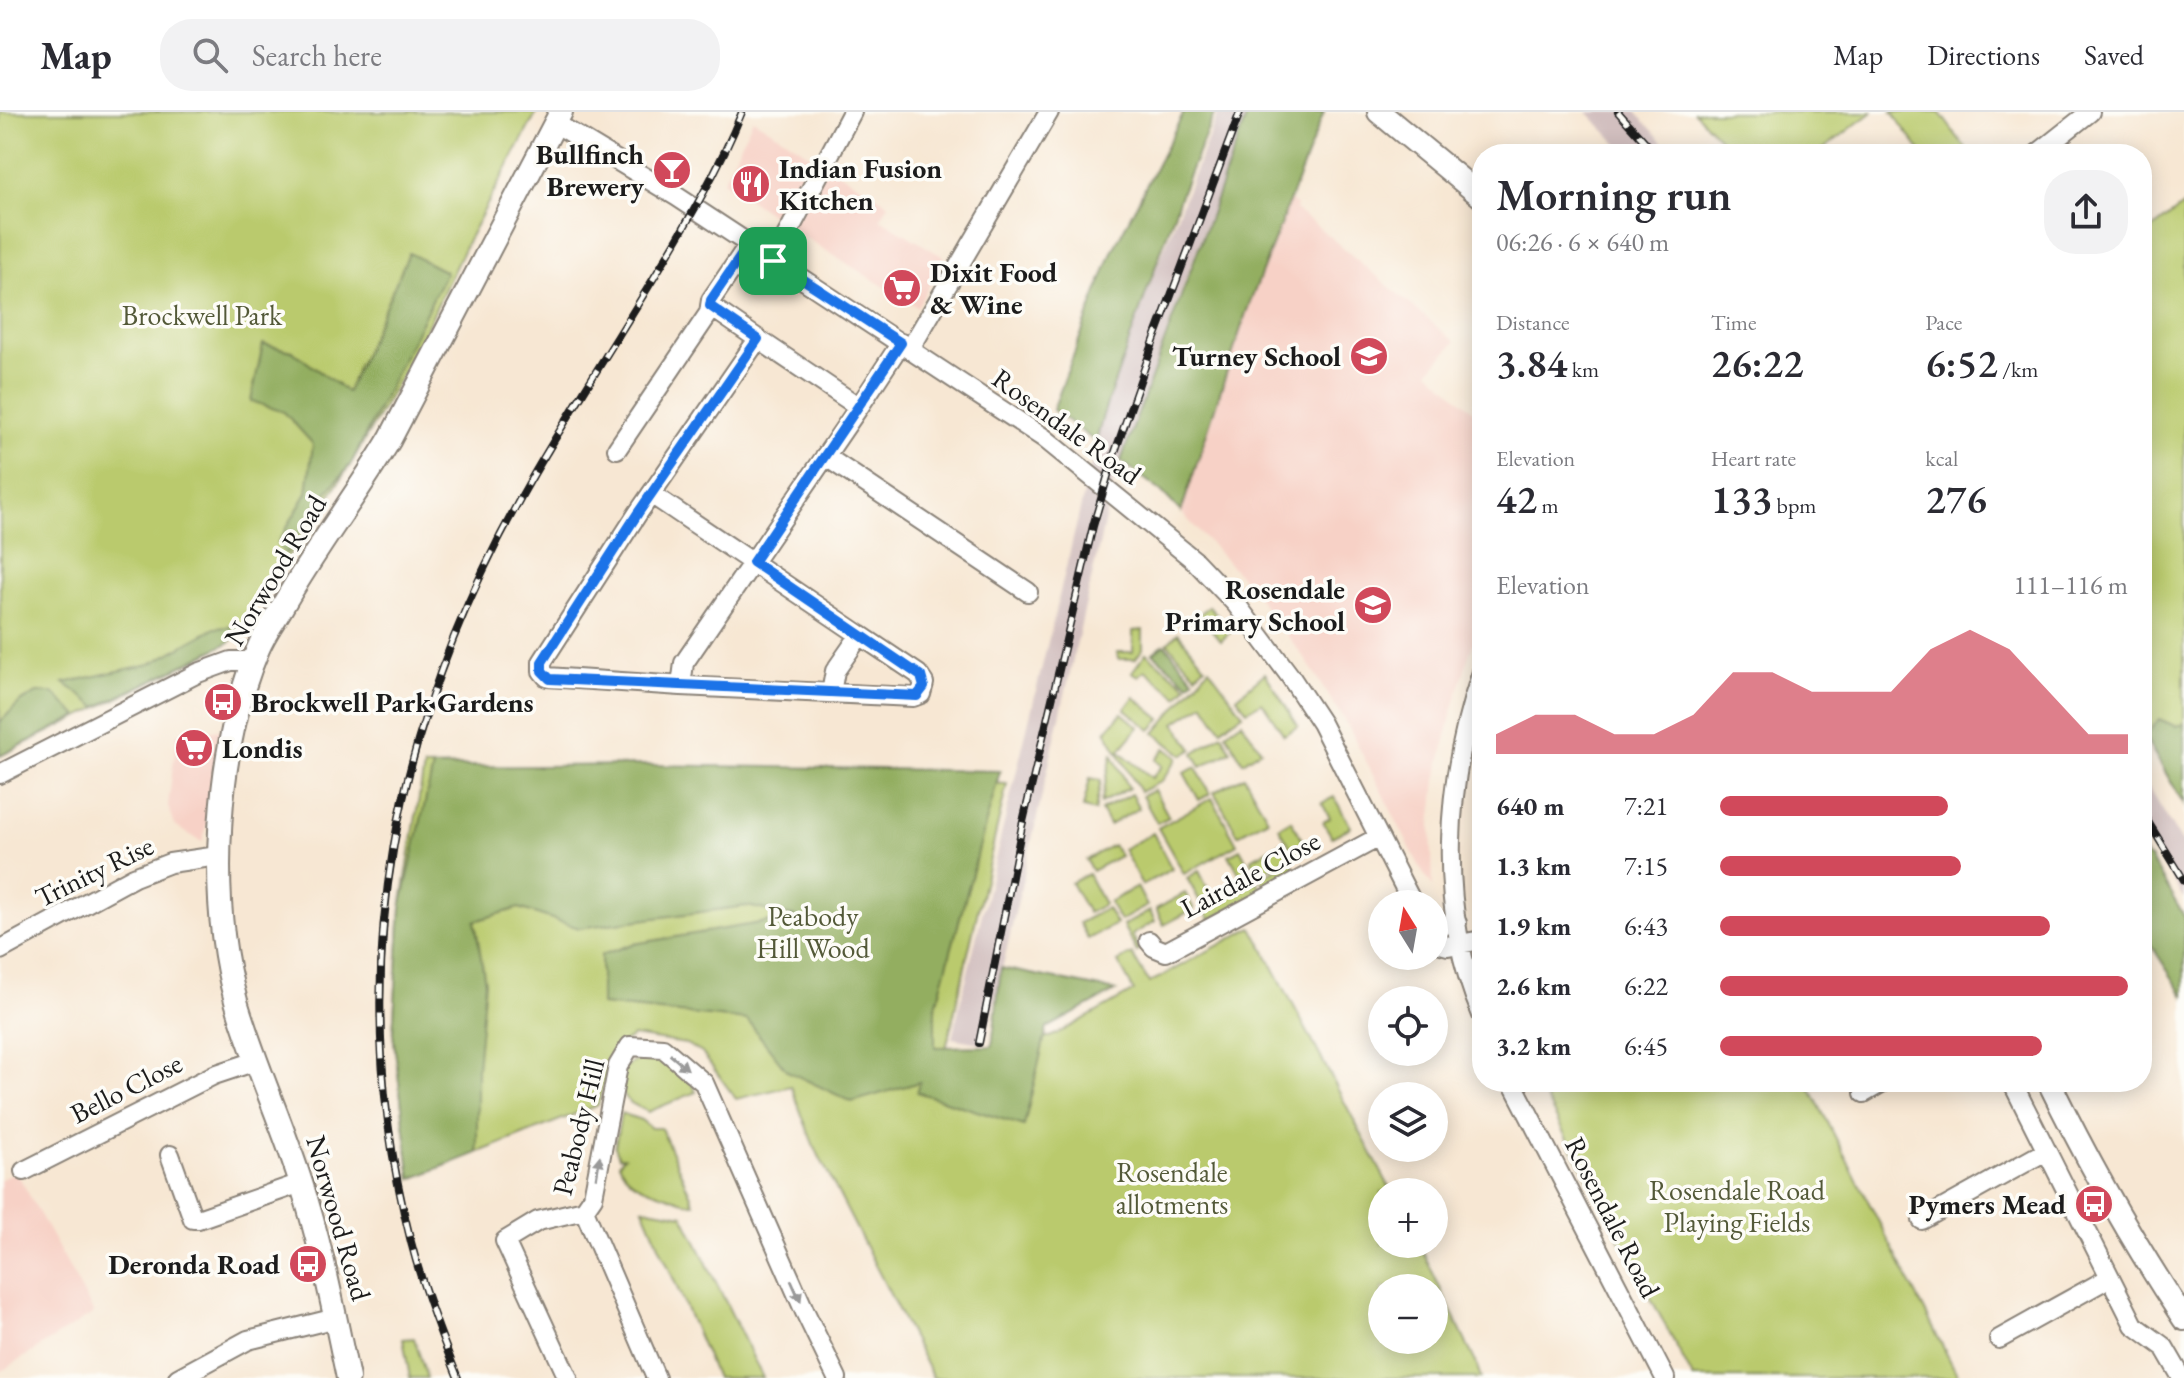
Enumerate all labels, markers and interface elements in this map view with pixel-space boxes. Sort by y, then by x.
search box [160,19,720,91]
text: Map [40,31,112,80]
icon: search [188,33,232,77]
text: Search here [252,36,382,75]
text: Map [1833,37,1883,73]
text: Directions [1927,37,2040,73]
text: Saved [2084,37,2144,73]
place label: Bullfinch Brewery [536,136,645,204]
bar icon: Bullfinch Brewery [651,149,693,191]
place label: Indian Fusion Kitchen [779,150,942,218]
restaurant icon: Indian Fusion Kitchen [730,163,772,205]
text: Morning run [1496,166,1732,223]
button: share [2044,170,2128,254]
text: 06:26 · 6 × 640 m [1496,225,1669,259]
pin [739,227,807,295]
icon: arrive [751,239,795,283]
place label: Dixit Food & Wine [930,254,1058,322]
supermarket icon: Dixit Food & Wine [881,267,923,309]
park label: Brockwell Park [122,297,283,333]
text: Distance [1496,308,1569,337]
text: Time [1711,308,1756,337]
text: Pace [1925,308,1962,337]
school or university icon: Turney School [1348,335,1390,377]
text: 3.84 [1496,337,1567,389]
text: 26:22 [1711,337,1804,389]
text: 6:52 [1925,337,1998,389]
place label: Turney School [1172,338,1341,374]
text: km [1567,355,1599,384]
text: /km [1998,355,2038,384]
street label: Rosendale Road [985,360,1149,493]
text: Elevation [1496,444,1575,473]
text: Heart rate [1711,444,1796,473]
text: kcal [1925,444,1958,473]
text: 42 [1496,473,1537,525]
text: 133 [1711,473,1772,525]
text: 276 [1925,473,1987,525]
street label: Norwood Road [216,487,335,652]
text: m [1537,491,1559,520]
text: bpm [1772,491,1816,520]
text: Elevation [1496,568,1590,602]
text: 111–116 m [2013,568,2128,602]
place label: Rosendale Primary School [1165,571,1345,639]
school or university icon: Rosendale Primary School [1352,584,1394,626]
bus stop icon: Brockwell Park Gardens [202,681,244,723]
place label: Brockwell Park Gardens [251,684,534,720]
supermarket icon: Londis [173,727,215,769]
place label: Londis [222,730,303,766]
text: 640 m [1496,789,1564,823]
text: 7:21 [1624,789,1668,823]
street label: Lairdale Close [1174,822,1326,926]
street label: Trinity Rise [29,827,159,915]
text: 1.3 km [1496,849,1571,883]
text: 7:15 [1624,849,1668,883]
north arrow [1368,890,1448,970]
map controls [1368,890,1448,1354]
park label: Peabody Hill Wood [756,898,870,966]
text: 1.9 km [1496,909,1571,943]
text: 6:43 [1624,909,1668,943]
text: 2.6 km [1496,969,1571,1003]
text: 6:22 [1624,969,1668,1003]
button: locate [1368,986,1448,1066]
text: 3.2 km [1496,1029,1571,1063]
text: 6:45 [1624,1029,1668,1063]
street label: Bello Close [64,1045,188,1131]
one-way arrow [669,1053,689,1070]
street label: Peabody Hill [544,1055,612,1199]
button: layers [1368,1082,1448,1162]
street label: Norwood Road [298,1131,380,1305]
street label: Rosendale Road [1557,1131,1669,1304]
one-way arrow [592,1154,605,1179]
park label: Rosendale allotments [1116,1154,1228,1222]
park label: Rosendale Road Playing Fields [1649,1172,1826,1240]
button: + [1368,1178,1448,1258]
bus stop icon: Pymers Mead [2073,1183,2115,1225]
place label: Pymers Mead [1908,1186,2067,1222]
bus stop icon: Deronda Road [287,1243,329,1285]
place label: Deronda Road [108,1246,281,1282]
button: − [1368,1274,1448,1354]
one-way arrow [789,1279,802,1303]

